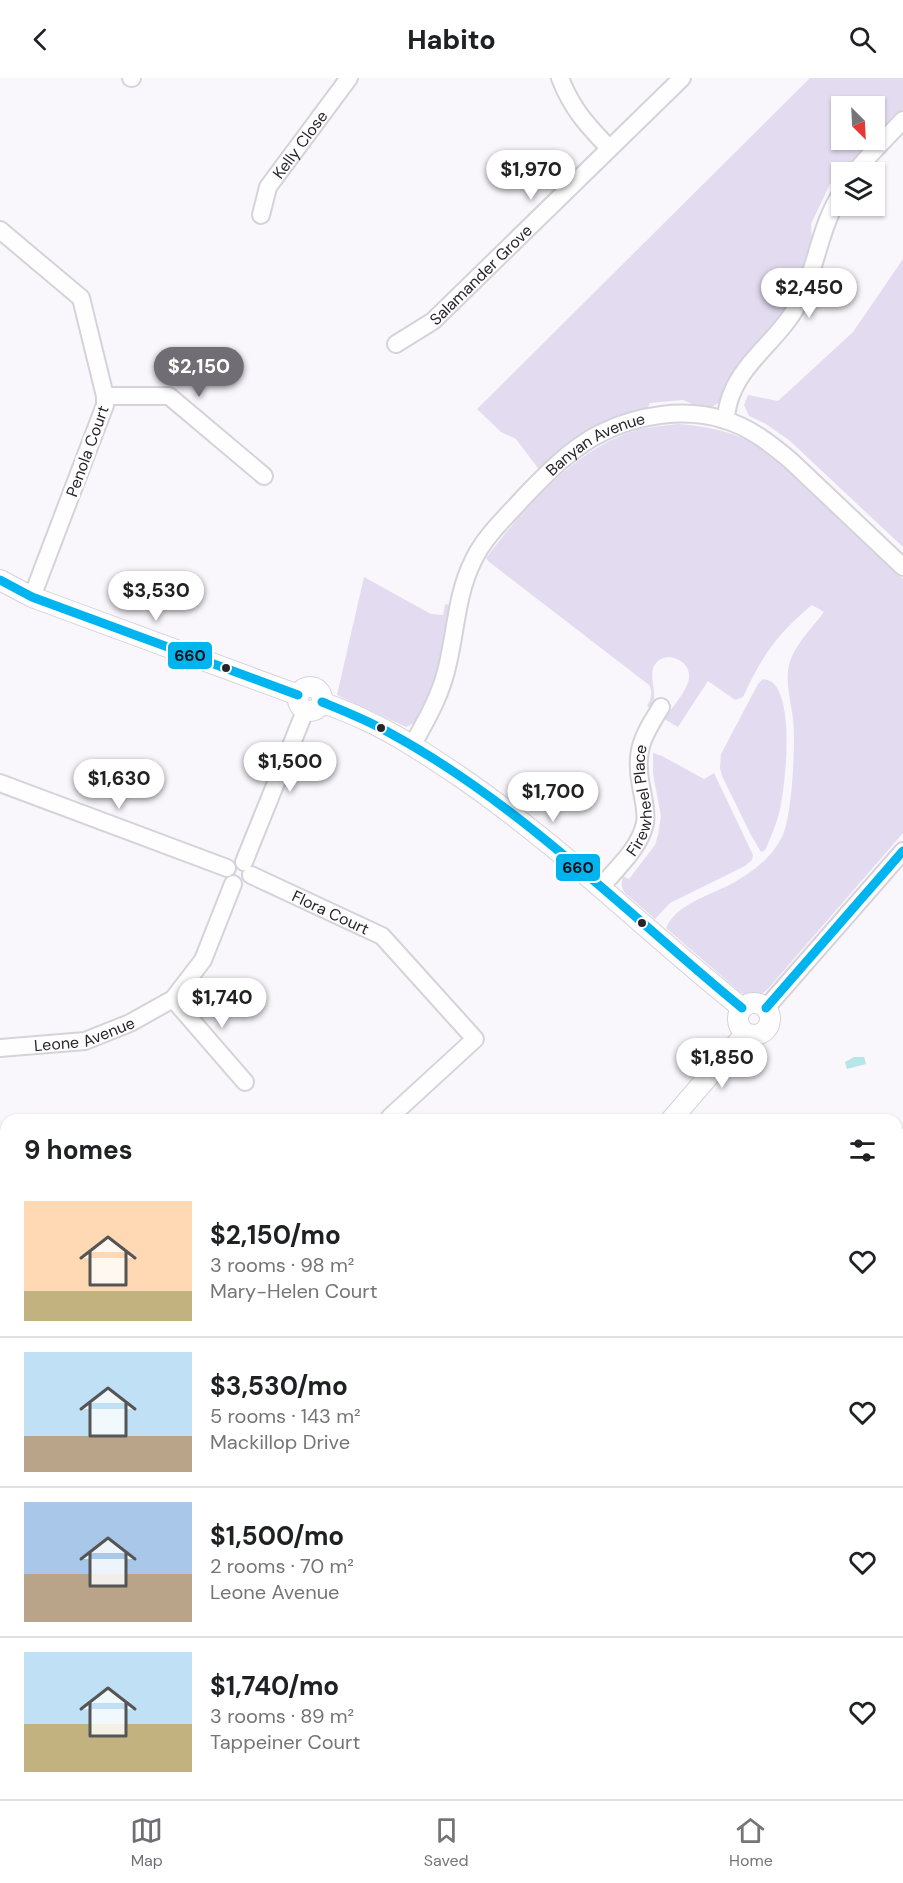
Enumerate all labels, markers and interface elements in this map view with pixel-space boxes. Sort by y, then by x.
text: Habito [407,22,496,57]
icon: back [24,23,57,56]
icon: search [846,23,879,56]
north arrow [831,96,885,150]
map controls [831,96,885,216]
street label: Kelly Close [268,106,332,183]
pin: $1,970 [482,150,580,201]
text: $1,970 [500,156,562,182]
button: layers [831,162,885,216]
street label: Salamander Grove [425,220,537,330]
pin: $2,450 [760,268,858,319]
text: $2,450 [775,274,843,300]
pin: $2,150 [150,347,248,398]
text: $2,150 [168,353,230,379]
street label: Penola Court [61,403,114,500]
street label: Banyan Avenue [541,408,647,480]
pin: $3,530 [107,571,205,622]
text: $3,530 [122,577,190,603]
line badge: 660 [167,641,213,670]
text: 660 [174,645,206,666]
unlabelled marker [220,662,232,674]
unlabelled marker [375,722,387,734]
pin: $1,500 [241,742,339,793]
street label: Firewheel Place [621,742,657,860]
text: $1,500 [258,748,322,774]
pin: $1,630 [70,759,168,810]
text: $1,630 [87,765,151,791]
pin: $1,700 [504,772,602,823]
text: $1,700 [521,778,585,804]
line badge: 660 [555,853,601,882]
text: 660 [562,857,594,878]
street label: Flora Court [289,886,373,940]
unlabelled marker [636,917,648,929]
pin: $1,740 [173,978,271,1029]
text: $1,740 [191,984,253,1010]
street label: Leone Avenue [33,1012,138,1056]
pin: $1,850 [673,1038,771,1089]
text: $1,850 [690,1044,754,1070]
text: 9 homes [24,1133,133,1167]
icon: filters [846,1134,879,1167]
text: $2,150/mo [210,1218,341,1252]
icon: home [72,1225,144,1297]
icon: heart [846,1245,879,1278]
text: 3 rooms · 98 m² [210,1252,354,1278]
text: Mary-Helen Court [210,1278,378,1304]
text: $3,530/mo [210,1369,348,1403]
icon: home [72,1376,144,1448]
icon: heart [846,1396,879,1429]
text: 5 rooms · 143 m² [210,1403,361,1429]
text: Mackillop Drive [210,1429,350,1455]
text: $1,500/mo [210,1519,344,1553]
icon: home [72,1526,144,1598]
icon: heart [846,1546,879,1579]
text: 2 rooms · 70 m² [210,1553,354,1579]
text: Leone Avenue [210,1579,339,1605]
text: $1,740/mo [210,1669,339,1703]
icon: home [72,1676,144,1748]
icon: heart [846,1696,879,1729]
text: 3 rooms · 89 m² [210,1703,354,1729]
text: Tappeiner Court [210,1729,360,1755]
tab: Map [130,1814,163,1871]
tab: Saved [424,1814,469,1871]
tab: Home [729,1814,773,1871]

